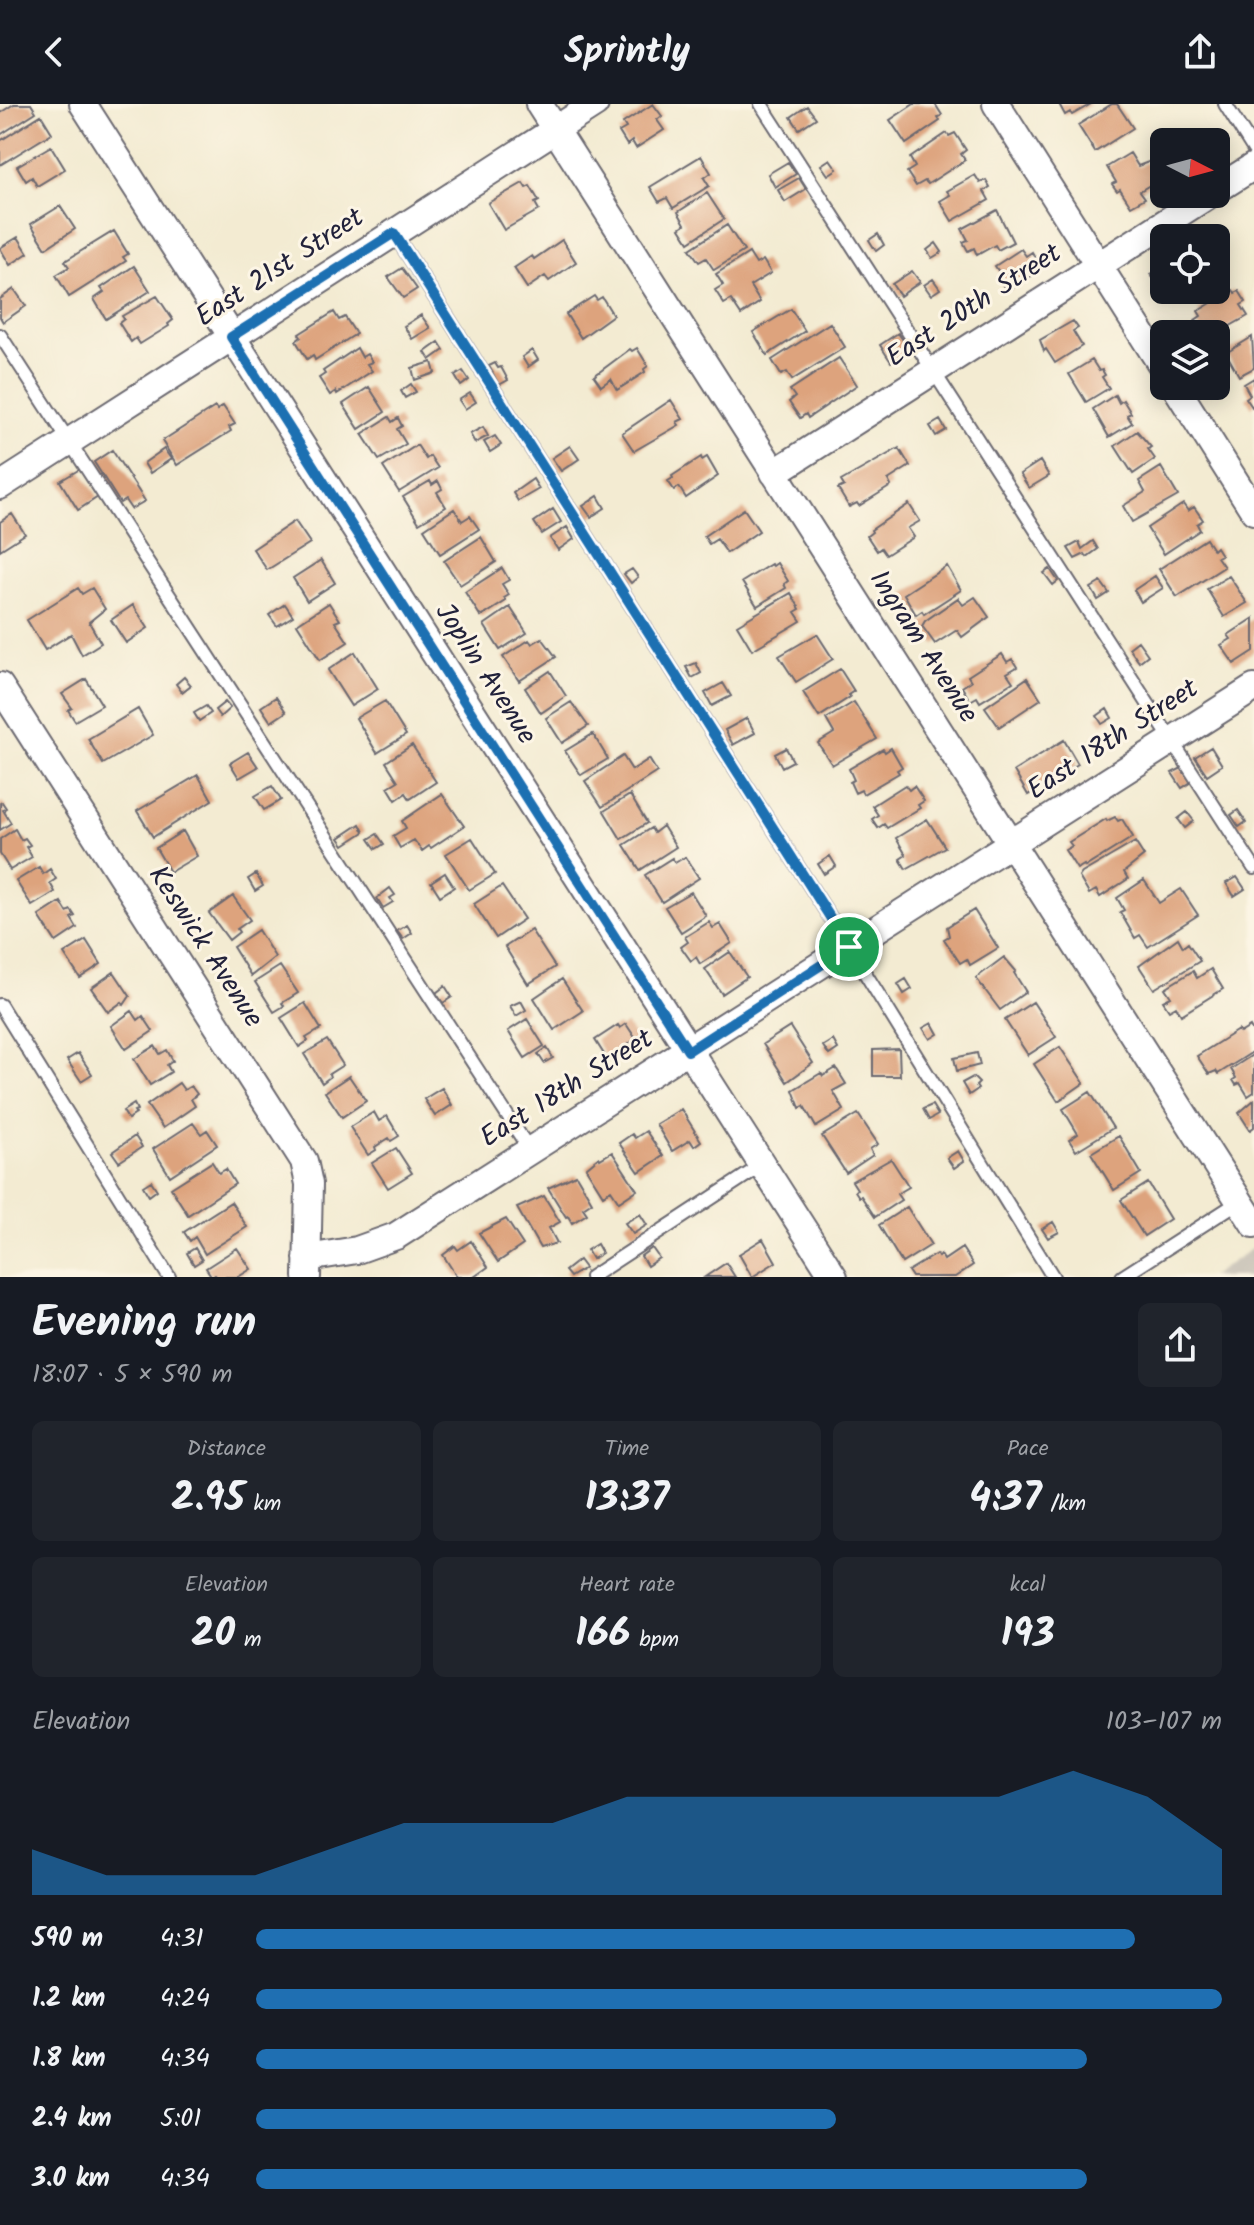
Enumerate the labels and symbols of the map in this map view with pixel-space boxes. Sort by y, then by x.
north arrow [1150,128,1230,208]
street label: East 21st Street [187,196,374,340]
street label: East 20th Street [877,232,1072,380]
street label: Ingram Avenue [856,561,990,733]
street label: Joplin Avenue [422,594,548,754]
street label: East 18th Street [1018,667,1209,813]
street label: Keswick Avenue [136,857,275,1038]
pin [815,913,883,981]
street label: East 18th Street [471,1017,664,1160]

